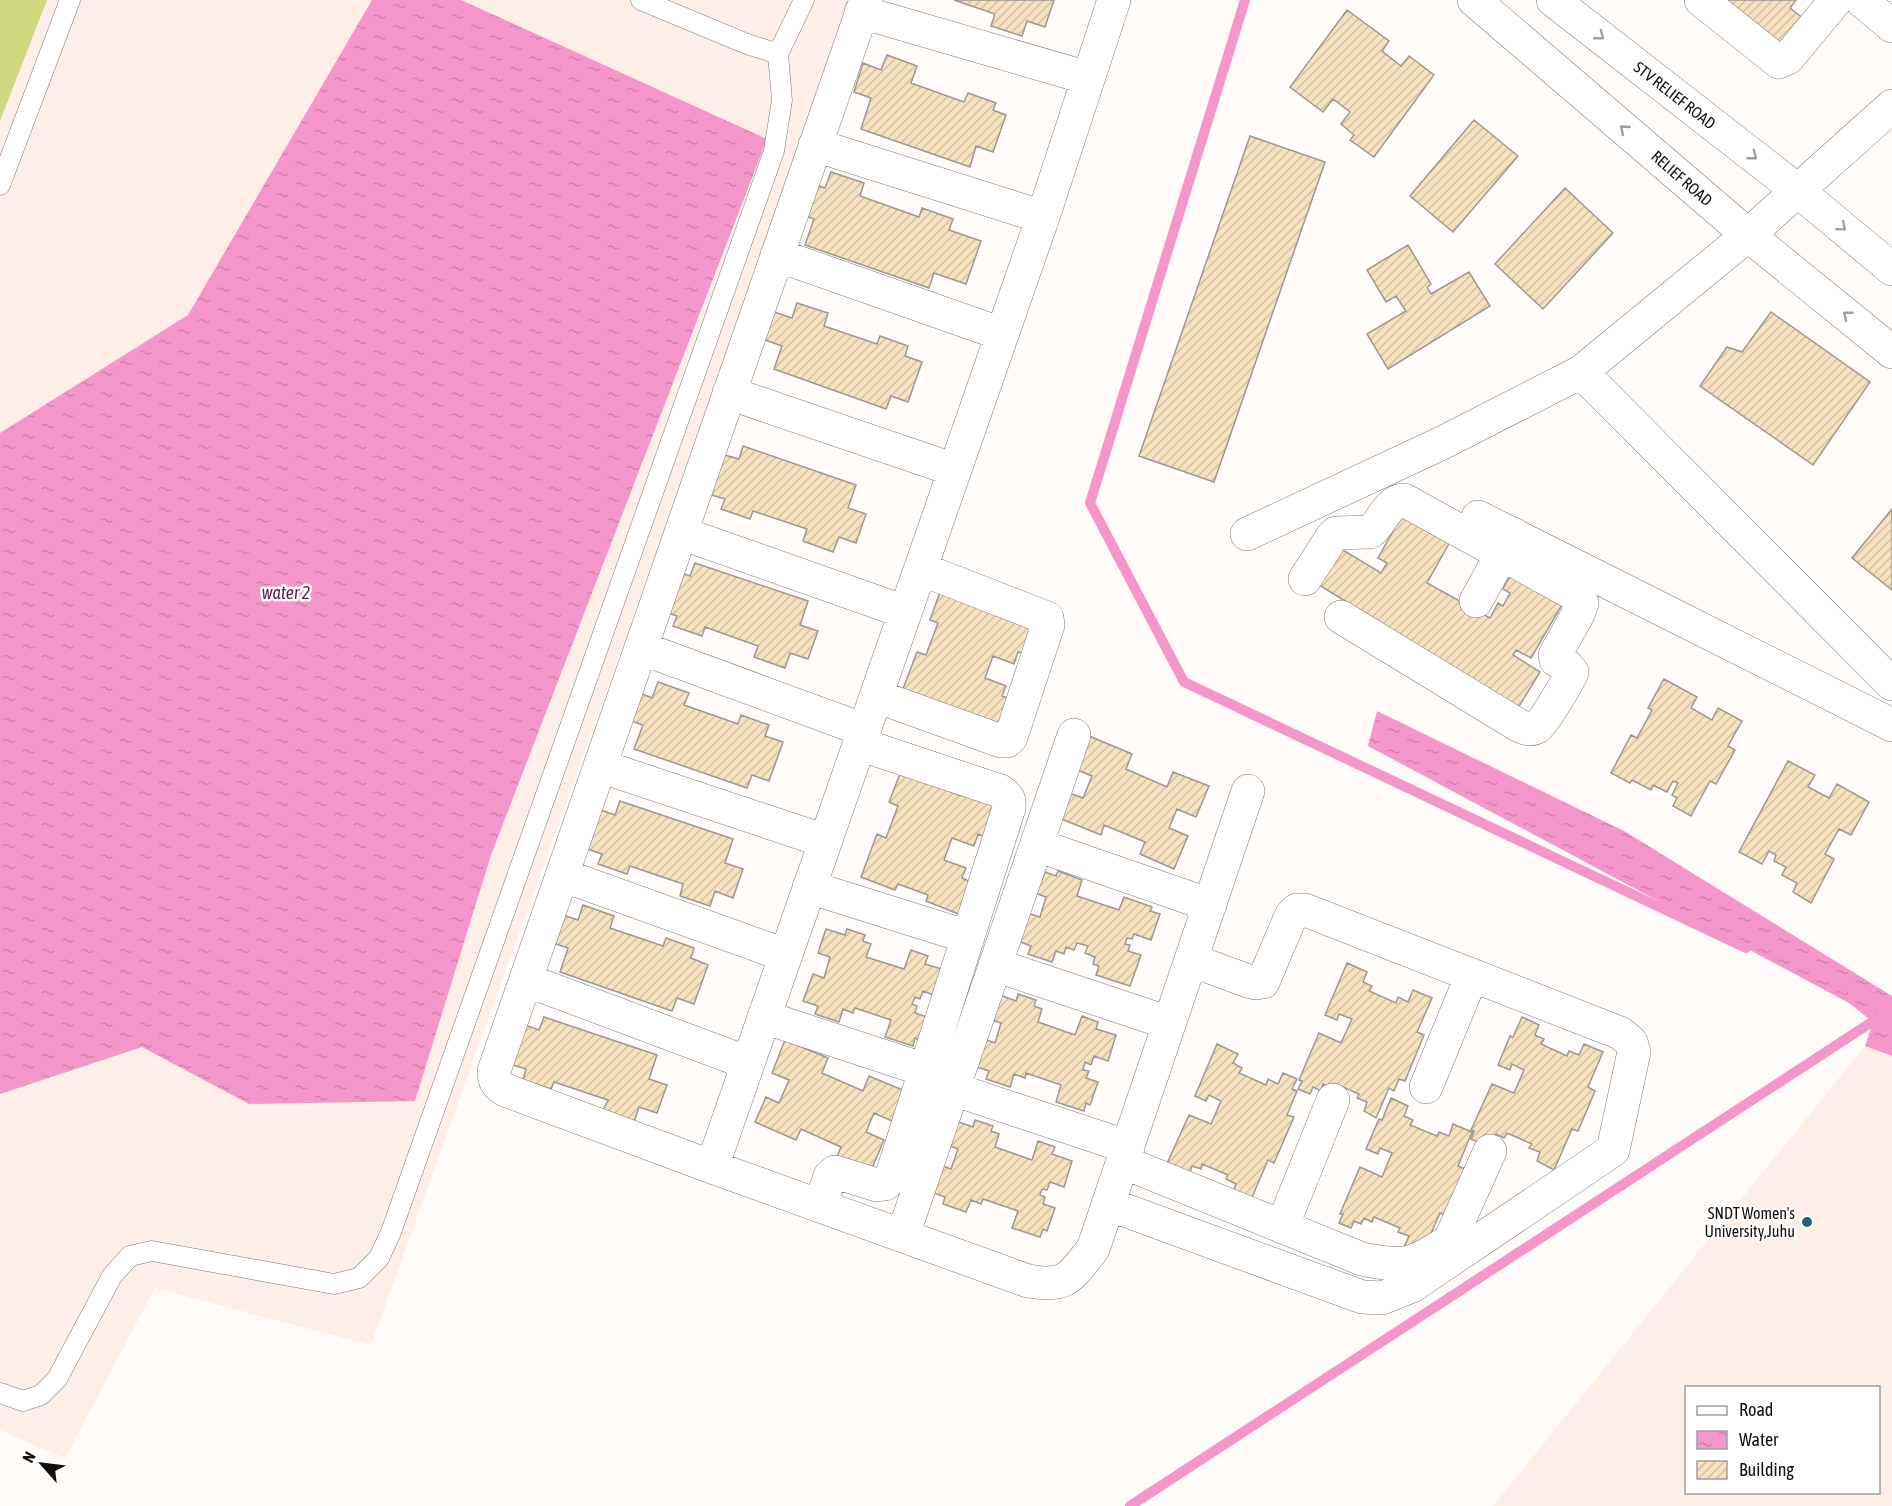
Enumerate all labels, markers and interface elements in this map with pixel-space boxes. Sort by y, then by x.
one-way arrow [1593,29,1604,40]
street label: STV RELIEF ROAD [1631,58,1719,132]
one-way arrow [1620,125,1631,136]
street label: RELIEF ROAD [1648,147,1716,209]
one-way arrow [1746,149,1757,160]
one-way arrow [1835,220,1846,231]
one-way arrow [1843,312,1854,323]
water label: water 2 [262,582,310,603]
place label: SNDT Women's University,Juhu [1704,1204,1795,1241]
marker: SNDT Women's University,Juhu [1800,1215,1814,1229]
legend [1685,1386,1880,1494]
text: Road [1739,1399,1773,1420]
text: Water [1739,1429,1779,1450]
north arrow [12,1434,72,1494]
text: N [19,1449,39,1465]
text: Building [1739,1459,1794,1480]

